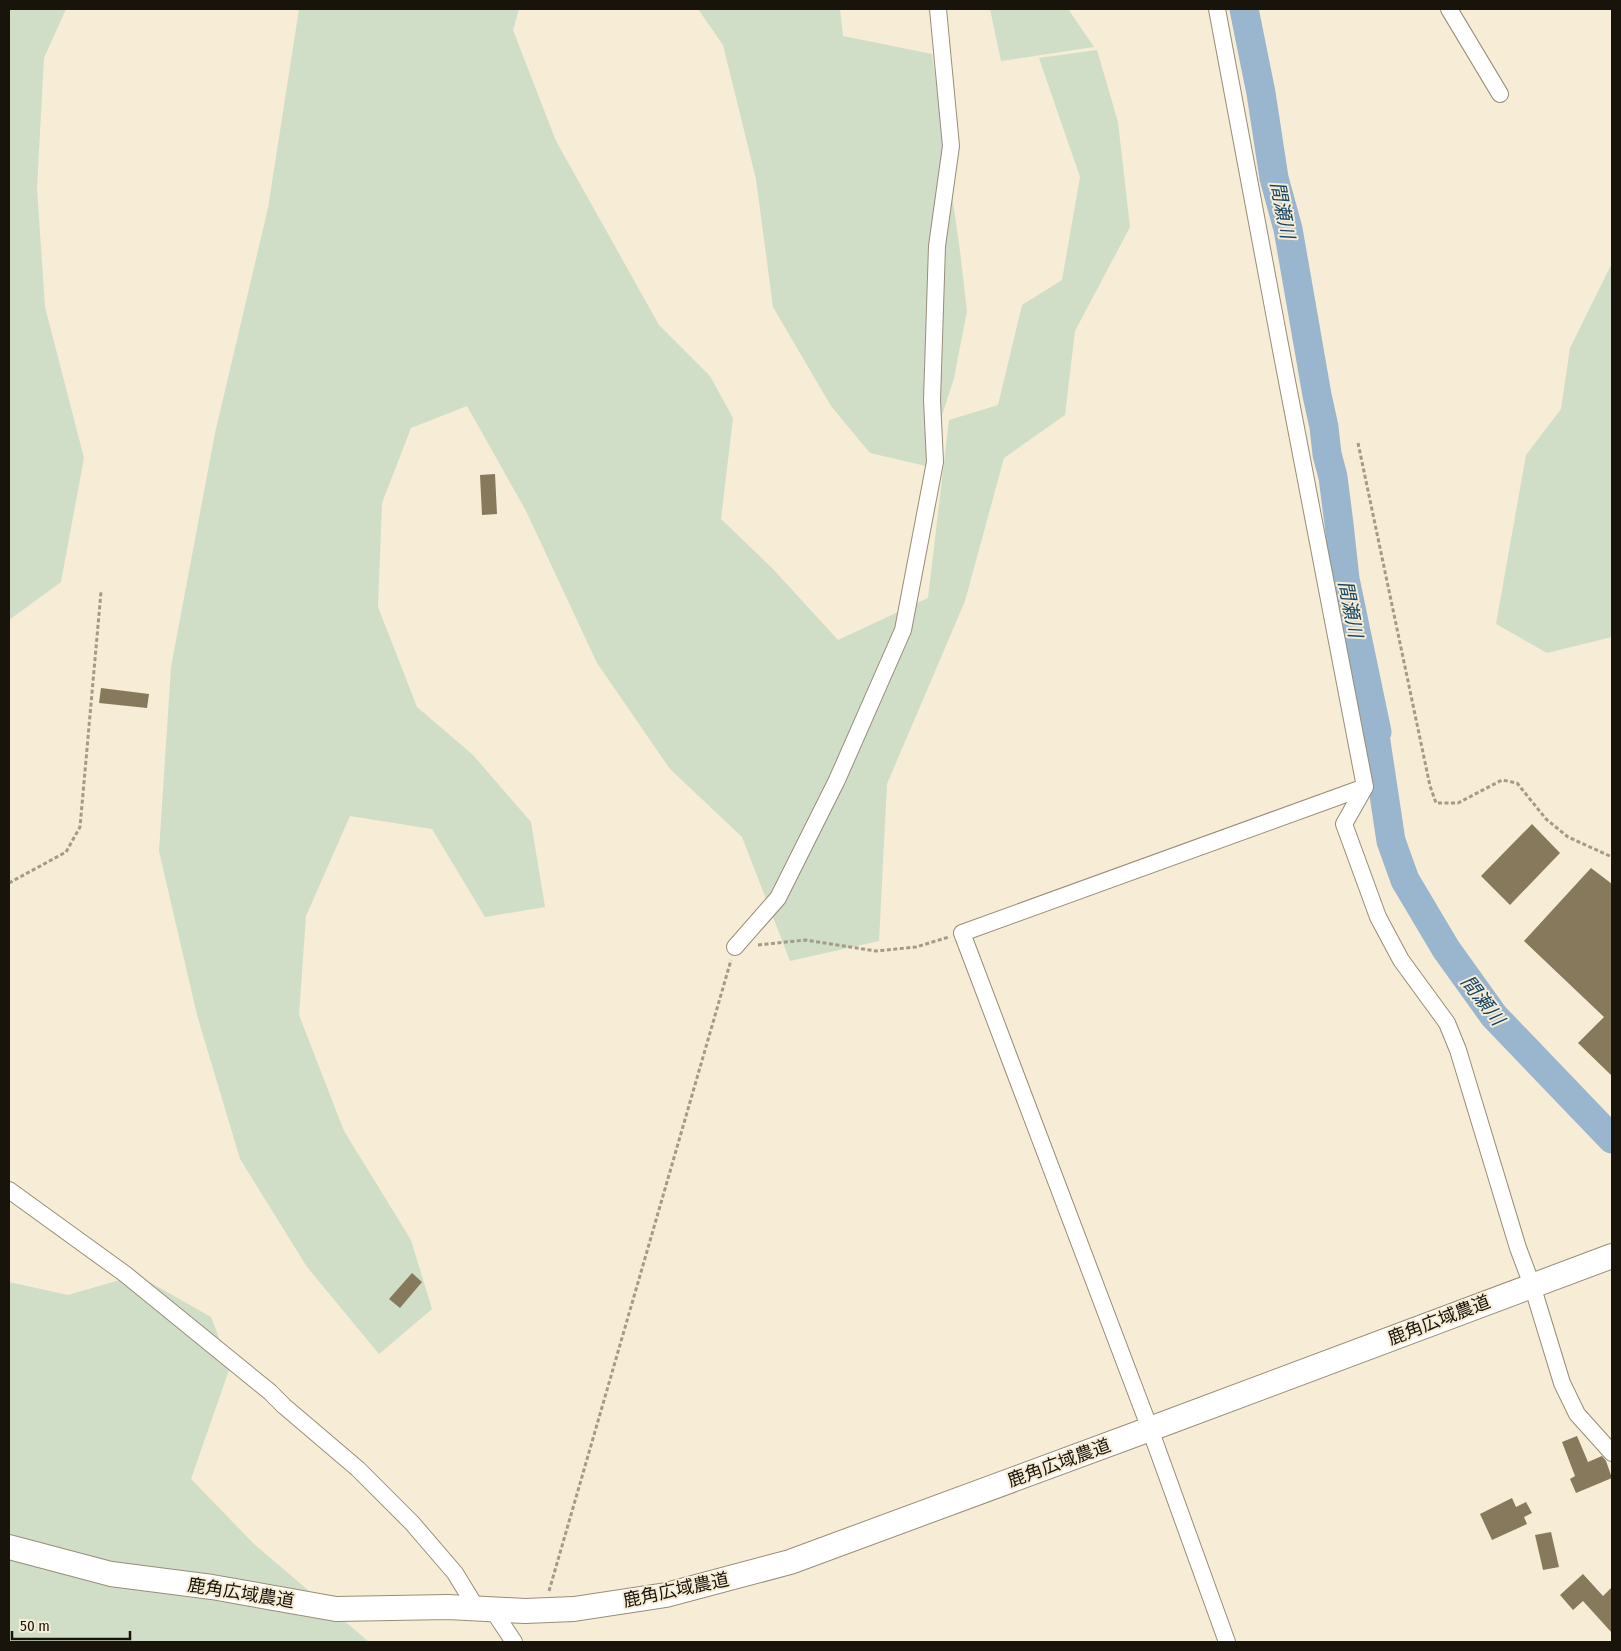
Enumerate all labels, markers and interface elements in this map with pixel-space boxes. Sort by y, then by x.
water label: 間瀬川 [1266,180,1300,242]
water label: 間瀬川 [1334,579,1368,641]
water label: 間瀬川 [1456,971,1510,1031]
street label: 鹿角広域農道 [1385,1290,1493,1350]
street label: 鹿角広域農道 [1004,1434,1114,1492]
street label: 鹿角広域農道 [621,1568,731,1612]
street label: 鹿角広域農道 [186,1574,296,1612]
scale bar [12,1608,130,1640]
text: 50 m [20,1617,50,1635]

